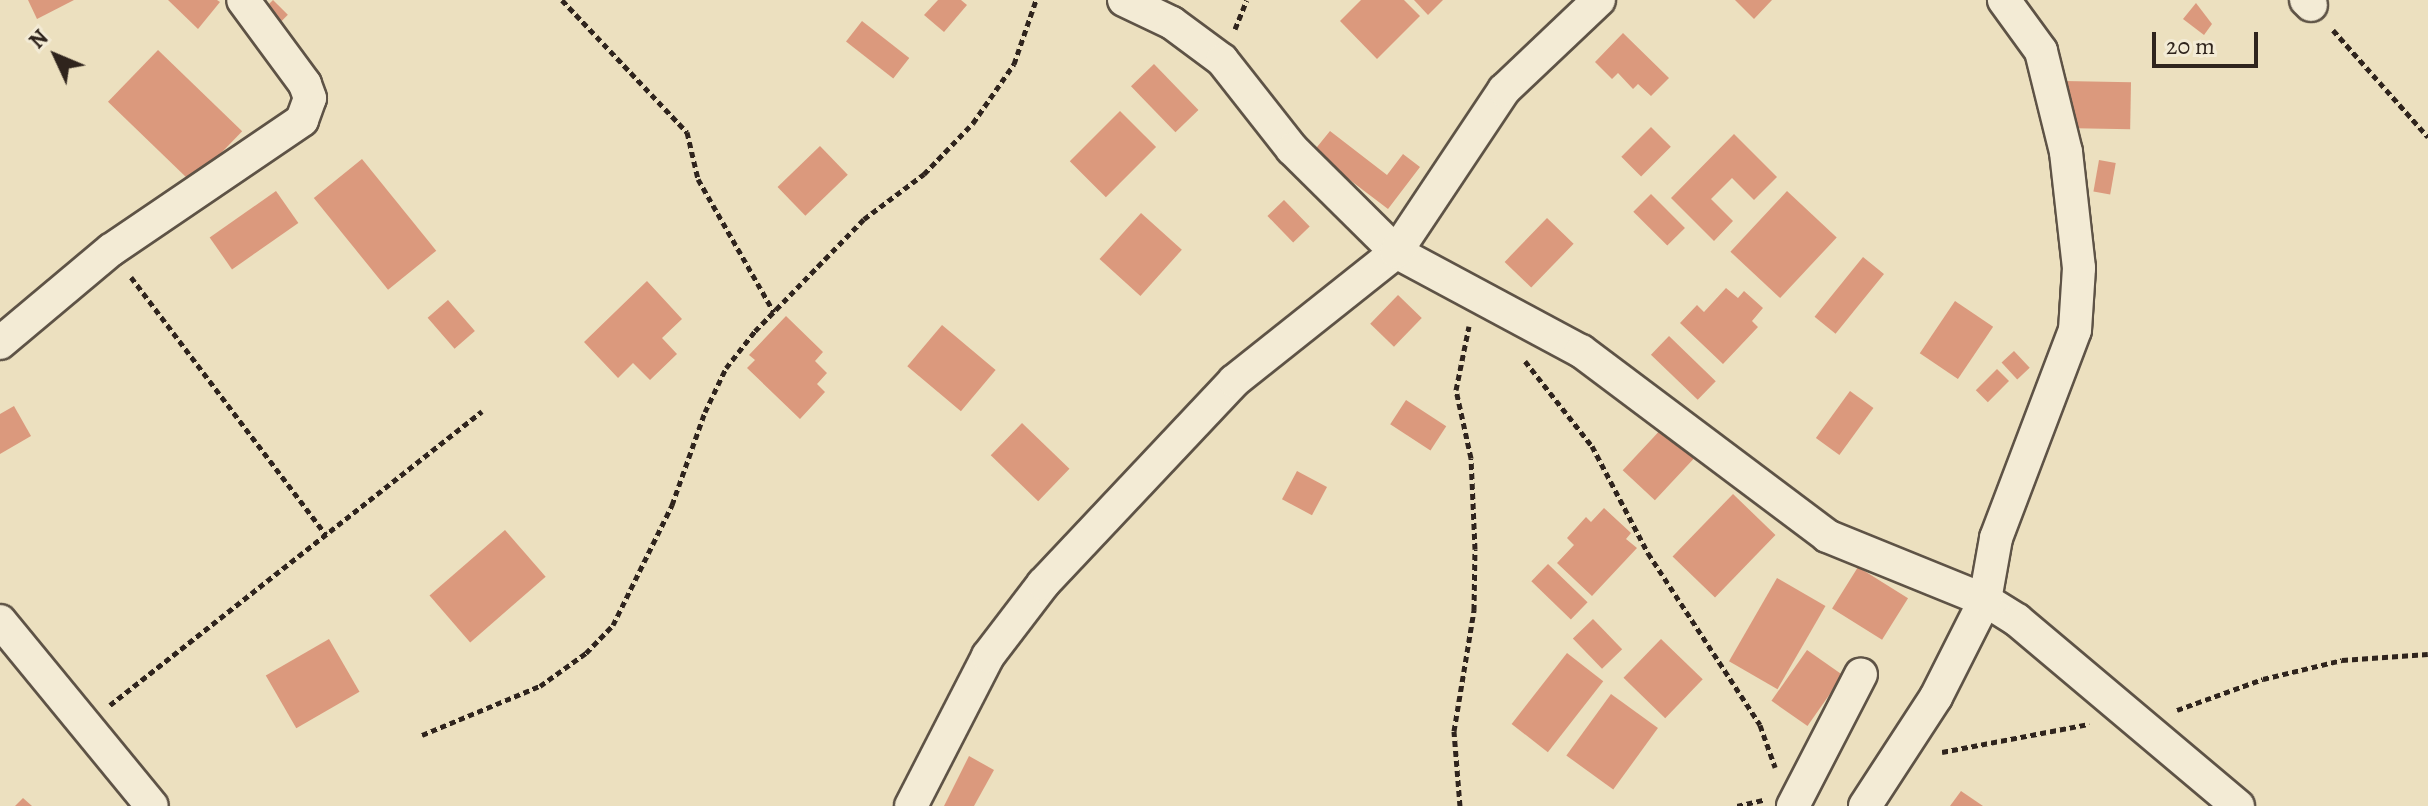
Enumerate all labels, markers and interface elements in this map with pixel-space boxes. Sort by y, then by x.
north arrow [16,16,96,96]
scale bar [2156,16,2262,66]
text: N [22,23,55,56]
text: 20 m [2166,30,2215,62]

